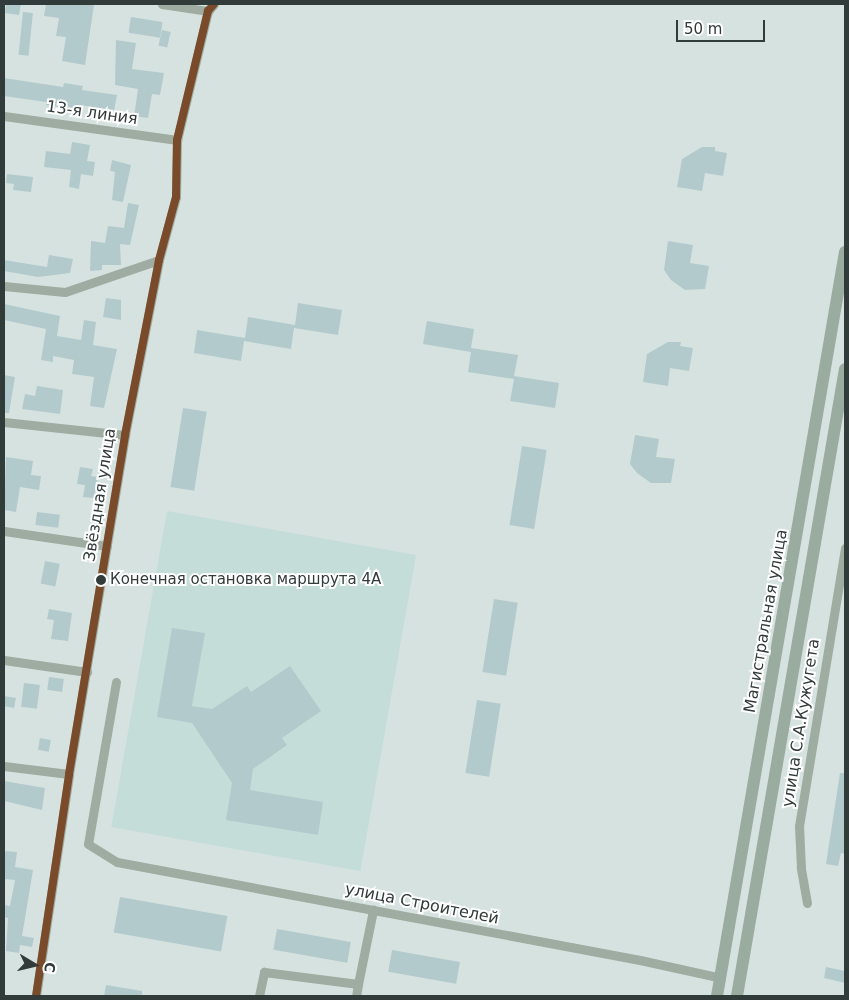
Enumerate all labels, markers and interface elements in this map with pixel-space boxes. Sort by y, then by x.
scale bar [679,10,768,42]
text: 50 m [684,20,722,38]
street label: 13-я линия [45,97,139,129]
street label: Звёздная улица [80,427,120,563]
street label: Магистральная улица [740,528,792,714]
place label: Конечная остановка маршрута 4А [110,571,381,589]
marker: Конечная остановка маршрута 4А [96,575,106,585]
street label: улица С.А.Кужугета [778,637,824,809]
street label: улица Строителей [343,880,501,928]
north arrow [10,940,60,990]
text: С [41,961,59,974]

